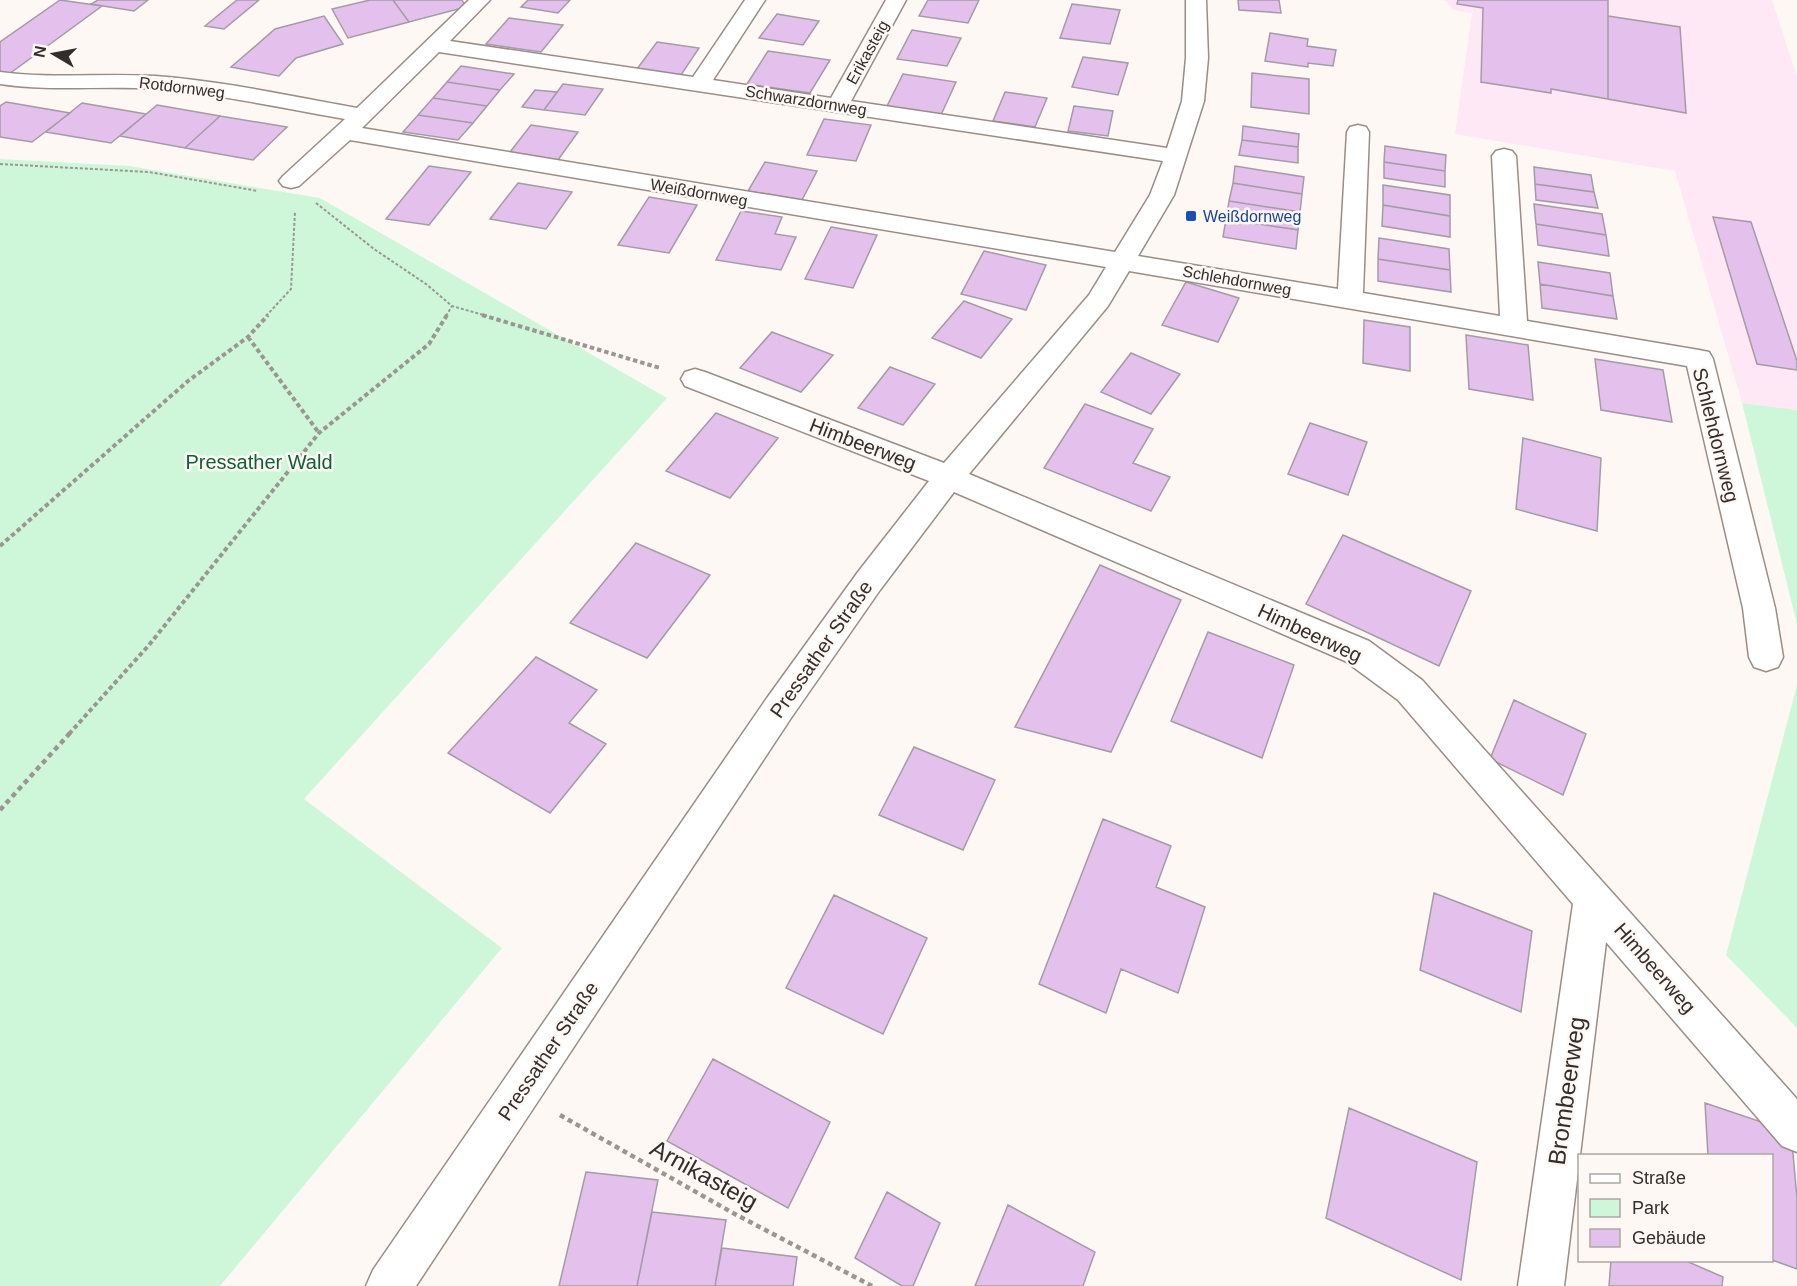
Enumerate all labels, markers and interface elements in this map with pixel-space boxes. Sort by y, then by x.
street label: Erikasteig [843,17,892,87]
north arrow [24,24,84,84]
text: N [30,44,49,59]
street label: Rotdornweg [138,74,226,101]
street label: Schwarzdornweg [744,82,868,118]
street label: Weißdornweg [649,176,749,209]
place label: Weißdornweg [1203,208,1301,225]
marker: Weißdornweg [1184,209,1198,223]
street label: Schlehdornweg [1181,263,1293,298]
street label: Schlehdornweg [1689,365,1743,505]
street label: Himbeerweg [807,414,919,474]
park label: Pressather Wald [185,451,333,473]
street label: Pressather Straße [765,576,877,722]
street label: Himbeerweg [1254,599,1366,667]
street label: Himbeerweg [1610,918,1700,1018]
street label: Pressather Straße [494,978,602,1124]
street label: Brombeerweg [1543,1015,1590,1167]
street label: Arnikasteig [646,1134,763,1215]
legend [1578,1154,1773,1262]
text: Straße [1632,1168,1686,1188]
text: Park [1632,1198,1670,1218]
text: Gebäude [1632,1228,1706,1248]

